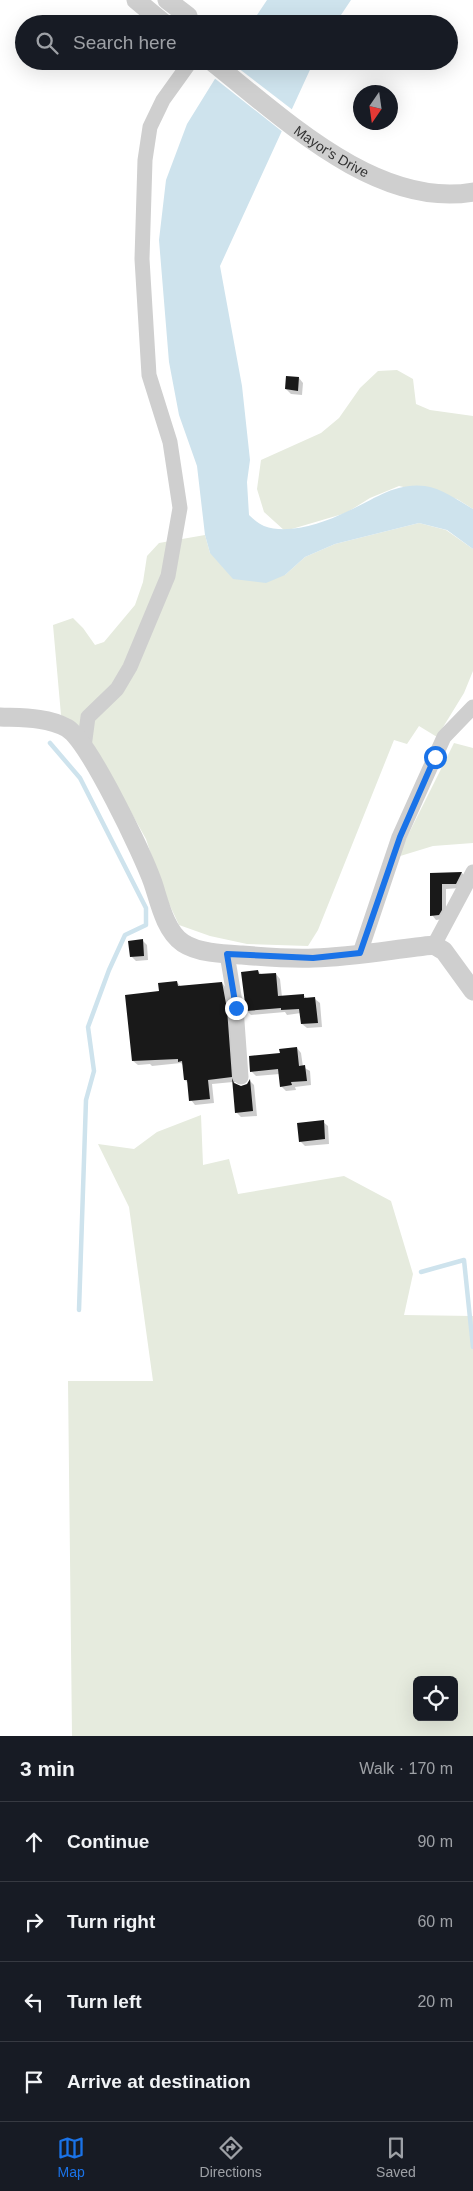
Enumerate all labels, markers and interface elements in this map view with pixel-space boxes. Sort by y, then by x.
search box [15,15,458,70]
icon: search [33,29,61,57]
text: Search here [73,32,177,53]
north arrow [353,85,398,130]
street label: Mayor's Drive [291,122,372,181]
route start [424,746,447,769]
route end [225,997,248,1020]
map controls [413,1676,458,1721]
button: locate [413,1676,458,1721]
text: 3 min [20,1757,75,1780]
text: Walk · 170 m [359,1760,453,1777]
icon: ahead [20,1828,48,1856]
text: Continue [67,1831,149,1852]
text: 90 m [417,1833,453,1850]
icon: right [20,1908,48,1936]
text: Turn right [67,1911,155,1932]
text: 60 m [417,1913,453,1930]
icon: left [20,1988,48,2016]
text: Turn left [67,1991,142,2012]
text: 20 m [417,1993,453,2010]
icon: arrive [20,2068,48,2096]
text: Arrive at destination [67,2071,251,2092]
tab: Map [57,2134,85,2180]
tab: Directions [200,2134,262,2180]
tab: Saved [376,2134,416,2180]

